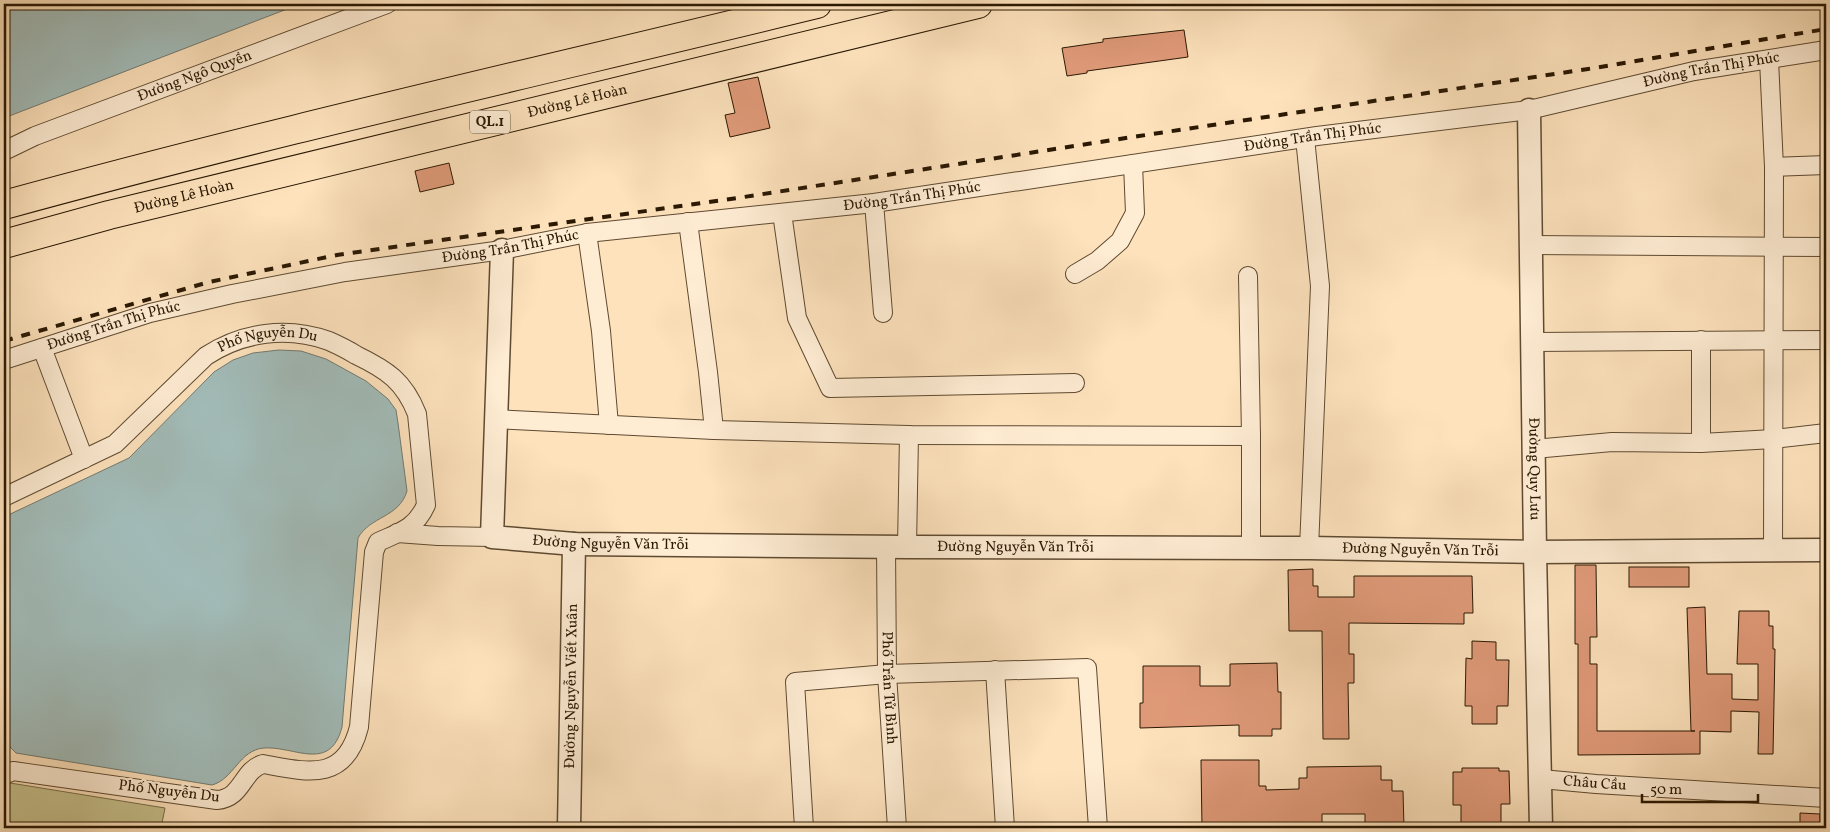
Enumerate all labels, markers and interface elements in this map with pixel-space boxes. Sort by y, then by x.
street label: Đường Ngô Quyền [135,45,255,107]
street label: Đường Trần Thị Phúc [1641,47,1782,93]
street label: Đường Lê Hoàn [525,79,630,124]
road number: QL.1 [470,110,510,134]
street label: Đường Trần Thị Phúc [1242,118,1383,157]
street label: Đường Lê Hoàn [132,175,236,219]
street label: Đường Trần Thị Phúc [842,176,983,217]
street label: Đường Trần Thị Phúc [441,224,581,269]
street label: Đường Trần Thị Phúc [44,296,183,356]
street label: Phố Nguyễn Du [214,322,320,358]
street label: Đường Quy Lưu [1523,417,1545,521]
street label: Đường Nguyễn Văn Trỗi [531,530,689,556]
street label: Đường Nguyễn Văn Trỗi [937,537,1094,558]
street label: Đường Nguyễn Văn Trỗi [1342,538,1499,562]
street label: Đường Nguyễn Viết Xuân [560,603,583,769]
street label: Phố Trần Tử Bình [876,631,902,745]
street label: Châu Cầu [1562,771,1627,796]
scale bar [1642,772,1759,804]
street label: Phố Nguyễn Du [117,775,221,809]
text: 50 m [1650,780,1682,801]

